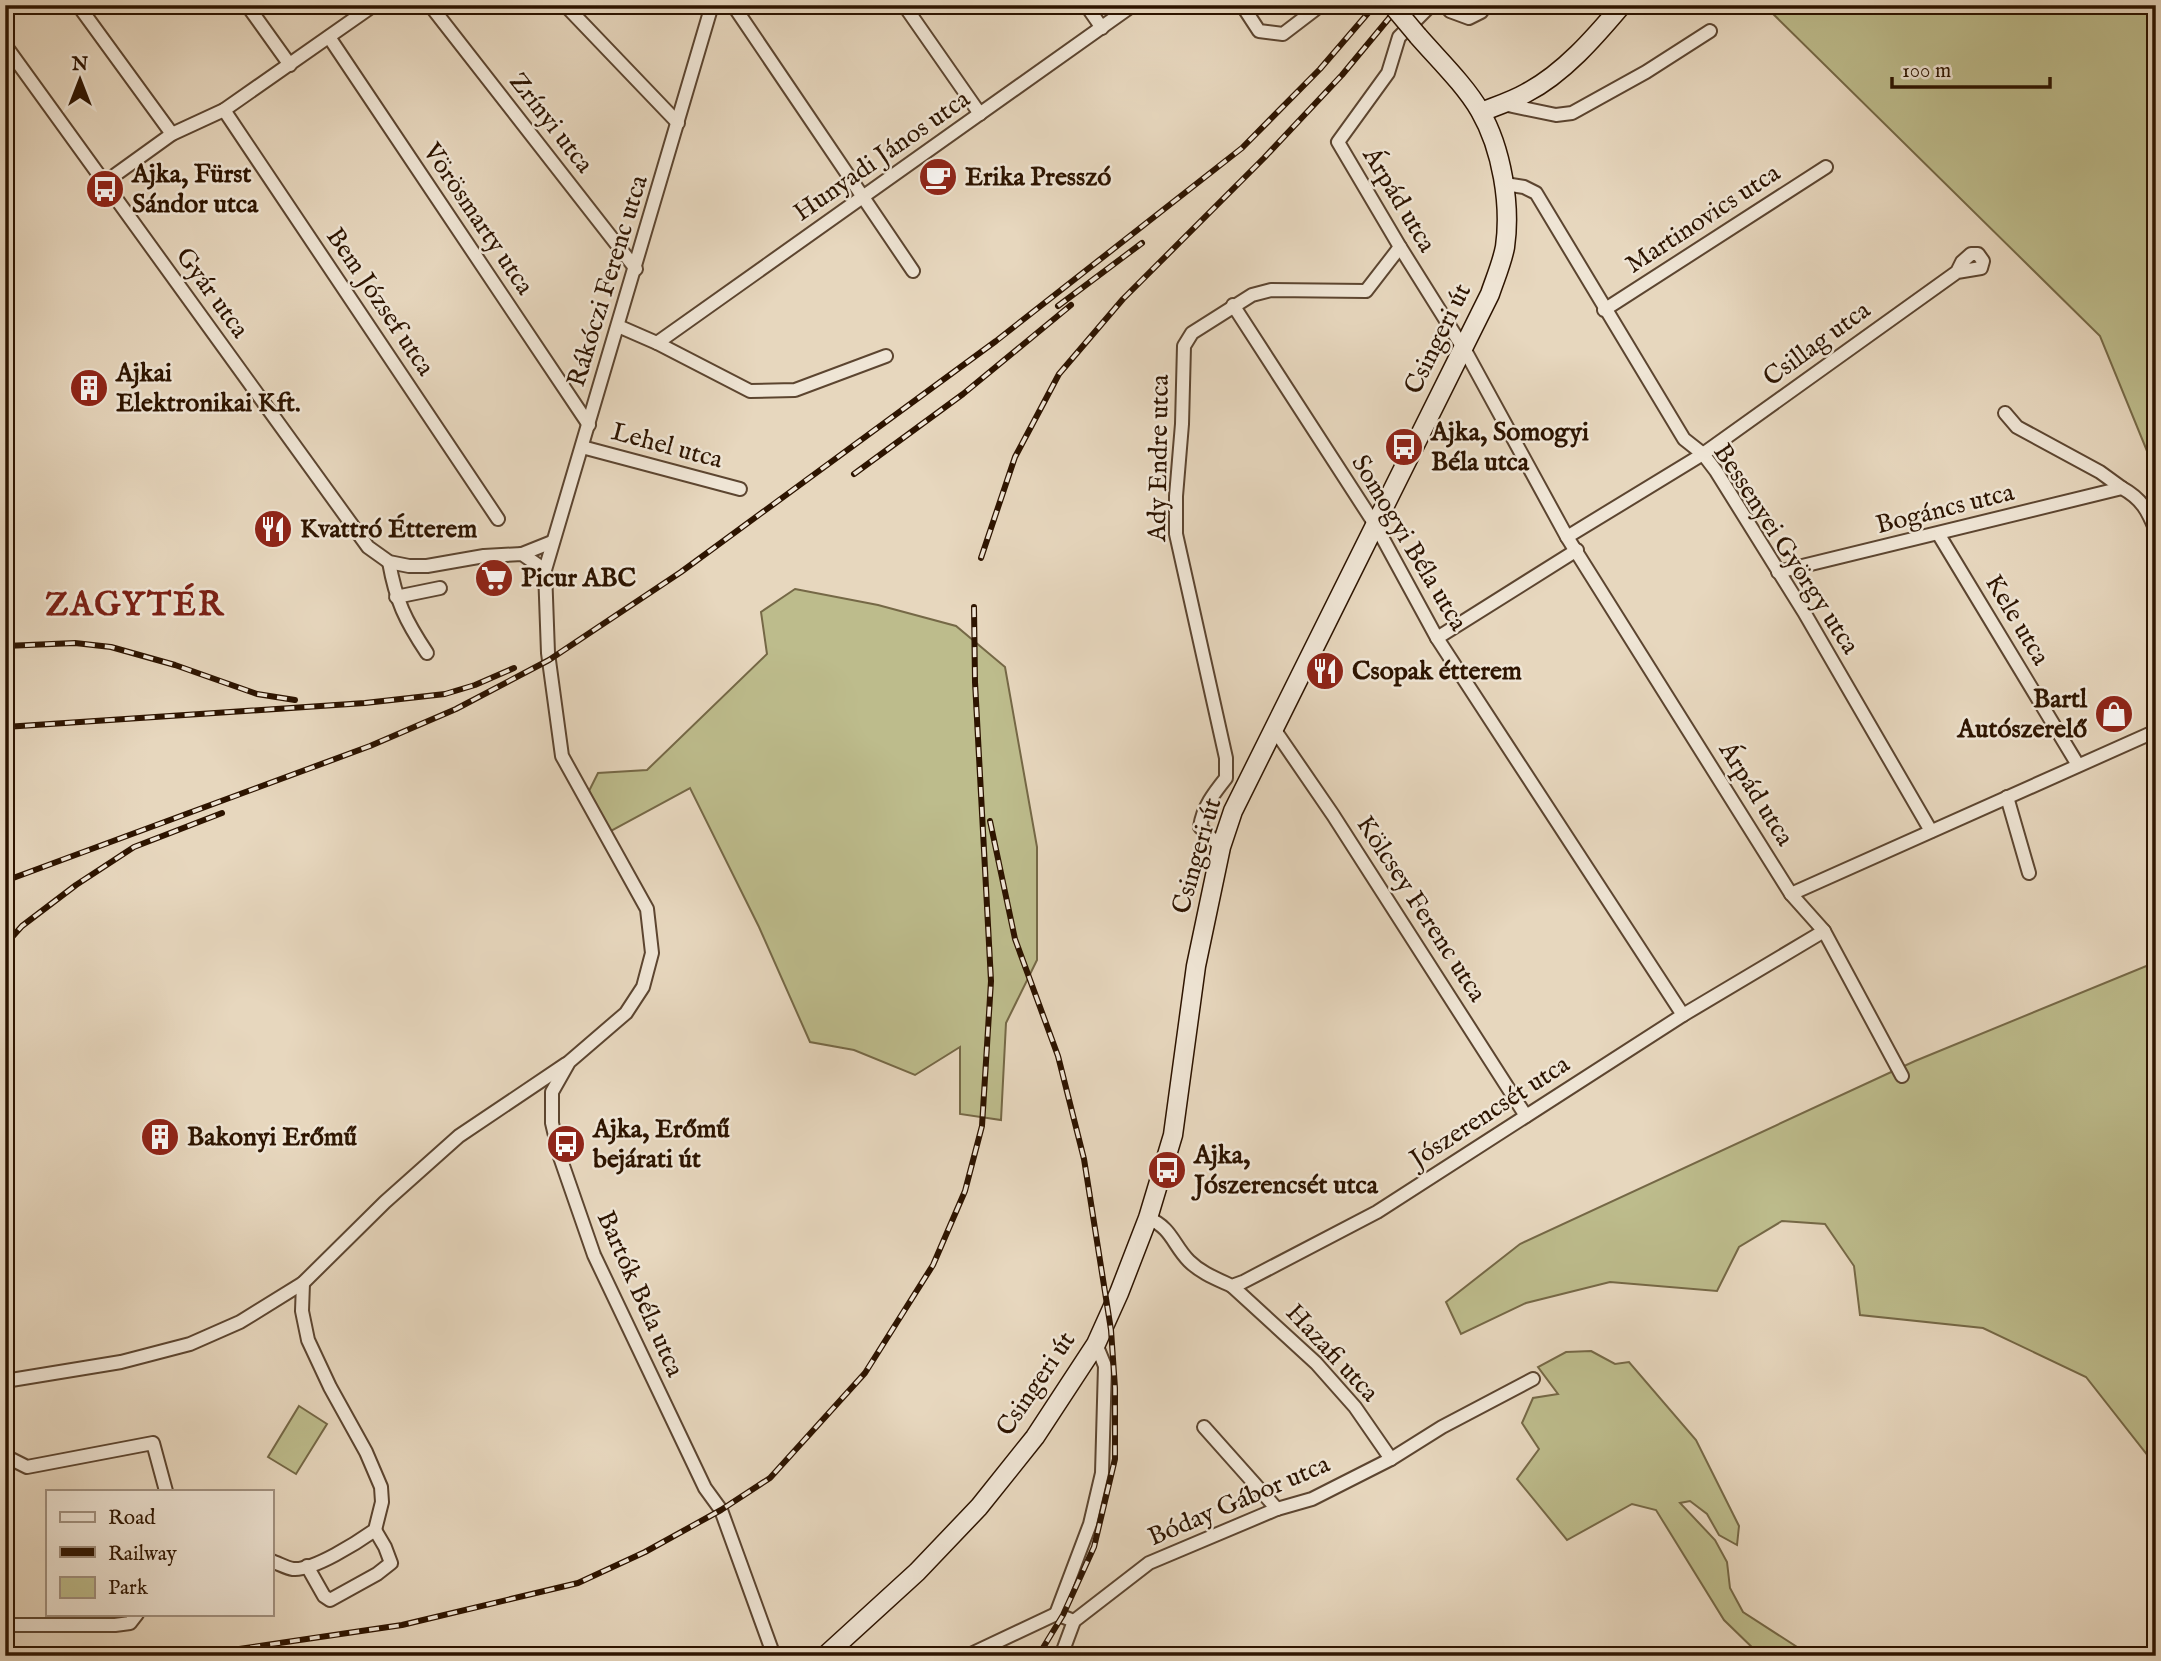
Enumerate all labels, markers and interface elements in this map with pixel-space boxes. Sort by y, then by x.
north arrow [46,46,116,116]
scale bar [1892,46,2049,90]
text: N [71,53,89,77]
text: 100 m [1902,58,1951,85]
street label: Zrínyi utca [501,66,601,181]
street label: Hunyadi János utca [787,82,977,229]
street label: Vörösmarty utca [414,136,541,302]
street label: Árpád utca [1354,141,1444,259]
cafe icon: Erika Presszó [917,156,959,198]
street label: Martinovics utca [1619,156,1787,281]
place label: Ajka, Fürst Sándor utca [131,158,259,221]
place label: Erika Presszó [965,161,1111,194]
bus stop icon: Ajka, Fürst Sándor utca [84,168,126,210]
street label: Rákóczi Ferenc utca [560,170,656,391]
street label: Bem József utca [318,222,442,383]
street label: Gyár utca [168,241,257,346]
street label: Csingeri út [1397,278,1479,400]
street label: Csillag utca [1757,294,1878,394]
place label: Ajkai Elektronikai Kft. [115,357,301,420]
building icon: Ajkai Elektronikai Kft. [68,367,110,409]
street label: Ady Endre utca [1141,373,1177,543]
street label: Lehel utca [608,415,727,477]
place label: Ajka, Somogyi Béla utca [1430,416,1589,479]
bus stop icon: Ajka, Somogyi Béla utca [1383,426,1425,468]
street label: Bessenyei György utca [1706,437,1867,661]
street label: Somogyi Béla utca [1343,449,1475,638]
street label: Bogáncs utca [1873,476,2018,542]
restaurant icon: Kvattró Étterem [252,508,294,550]
place label: Kvattró Étterem [300,513,477,546]
supermarket icon: Picur ABC [473,557,515,599]
place label: Picur ABC [521,562,637,595]
street label: Kele utca [1977,569,2057,672]
district label: ZAGYTÉR [45,582,225,627]
restaurant icon: Csopak étterem [1304,650,1346,692]
place label: Csopak étterem [1352,655,1522,688]
place label: Bartl Autószerelő [1957,683,2088,746]
shop icon: Bartl Autószerelő [2093,693,2135,735]
street label: Árpád utca [1711,735,1801,853]
street label: Csingeri út [1165,794,1229,918]
street label: Kölcsey Ferenc utca [1348,810,1494,1009]
street label: Jószerencsét utca [1401,1048,1577,1178]
place label: Ajka, Erőmű bejárati út [592,1113,730,1176]
building icon: Bakonyi Erőmű [139,1116,181,1158]
place label: Bakonyi Erőmű [187,1121,358,1154]
bus stop icon: Ajka, Erőmű bejárati út [545,1123,587,1165]
place label: Ajka, Jószerencsét utca [1191,1139,1379,1202]
bus stop icon: Ajka, Jószerencsét utca [1146,1149,1188,1191]
street label: Bartók Béla utca [589,1206,692,1383]
street label: Hazafi utca [1278,1297,1386,1410]
street label: Csingeri út [989,1325,1083,1443]
street label: Bóday Gábor utca [1143,1448,1336,1554]
legend [46,1490,273,1616]
text: Road [108,1505,156,1532]
text: Railway [108,1541,178,1568]
text: Park [108,1575,149,1602]

